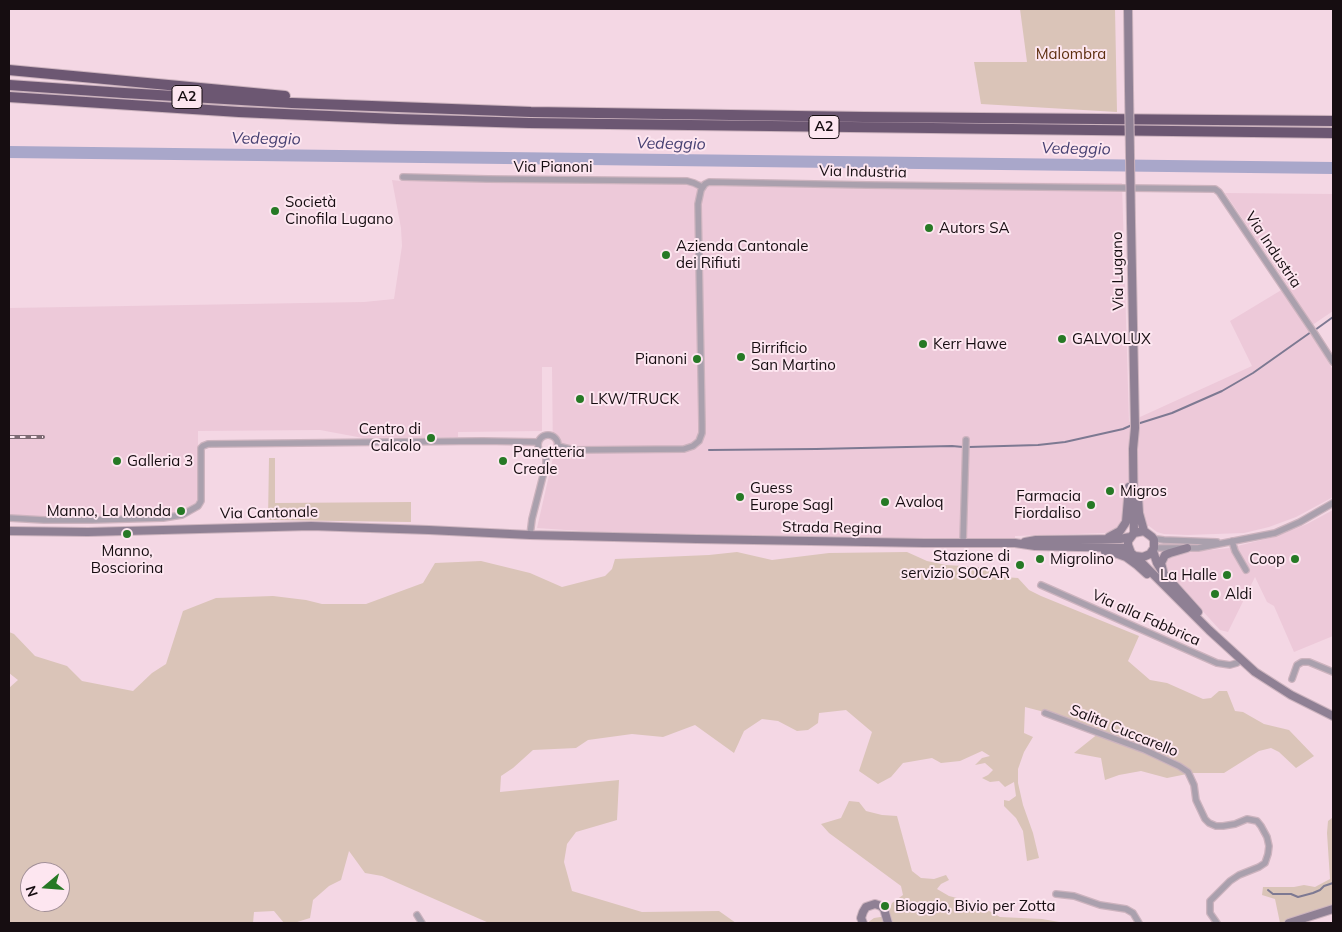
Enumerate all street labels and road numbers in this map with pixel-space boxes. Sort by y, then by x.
road number: A2 [172,85,202,108]
road number: A2 [809,115,839,138]
street label: Via Pianoni [513,158,593,176]
street label: Via Industria [819,162,907,182]
street label: Via Industria [1241,209,1305,291]
street label: Via Lugano [1108,231,1128,311]
street label: Via Cantonale [220,503,318,523]
street label: Strada Regina [782,518,882,538]
street label: Via alla Fabbrica [1089,586,1203,650]
street label: Salita Cuccarello [1067,701,1181,761]

